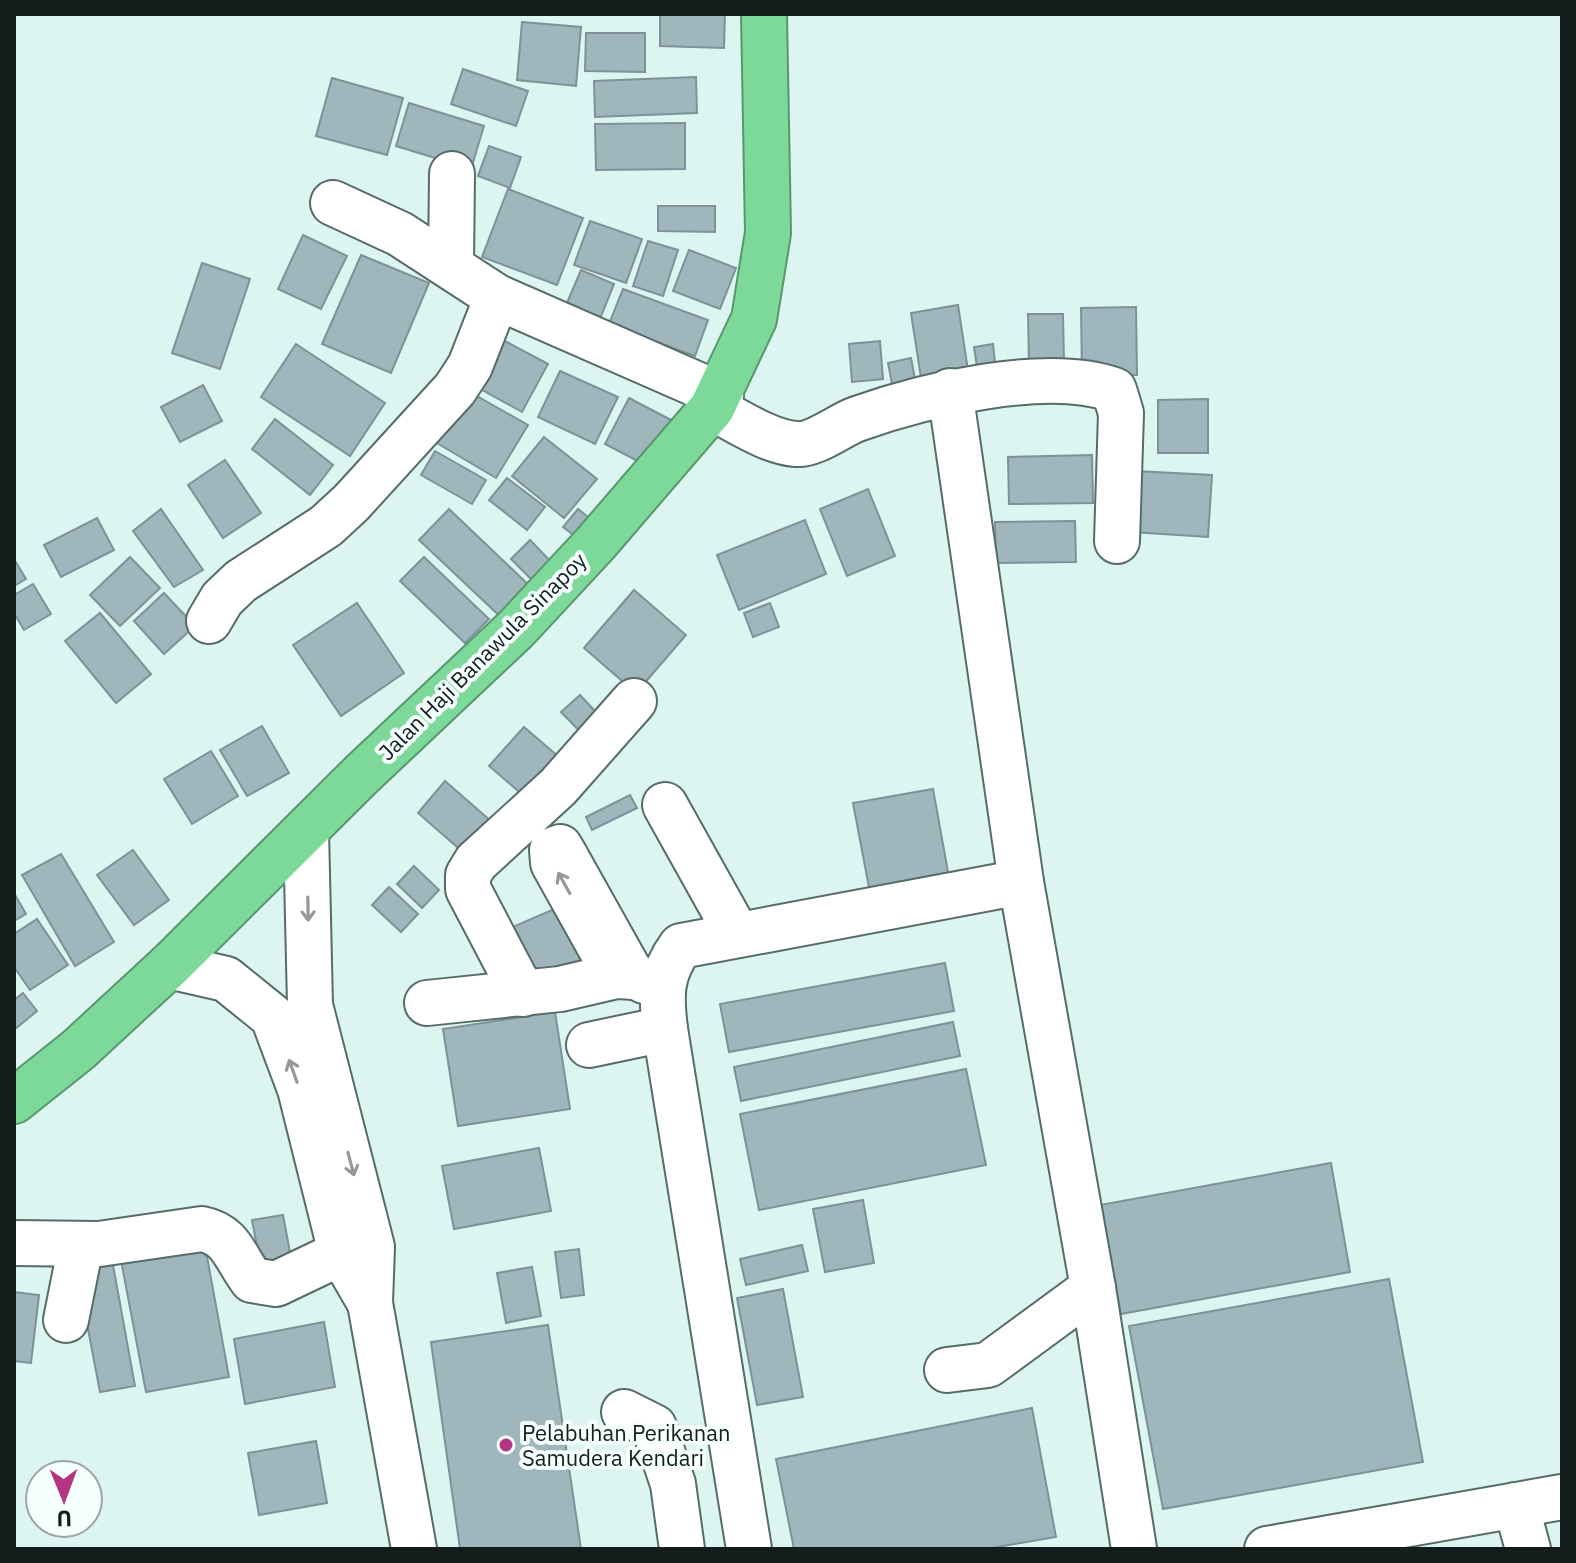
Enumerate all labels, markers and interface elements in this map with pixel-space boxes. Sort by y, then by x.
street label: Jalan Haji Banawula Sinapoy [372,546,592,766]
one-way arrow [556,872,572,896]
one-way arrow [300,895,315,922]
one-way arrow [285,1059,299,1084]
one-way arrow [344,1151,359,1176]
place label: Pelabuhan Perikanan Samudera Kendari [522,1418,730,1472]
marker: Pelabuhan Perikanan Samudera Kendari [497,1436,515,1454]
north arrow [24,1459,104,1539]
text: U [56,1505,72,1534]

